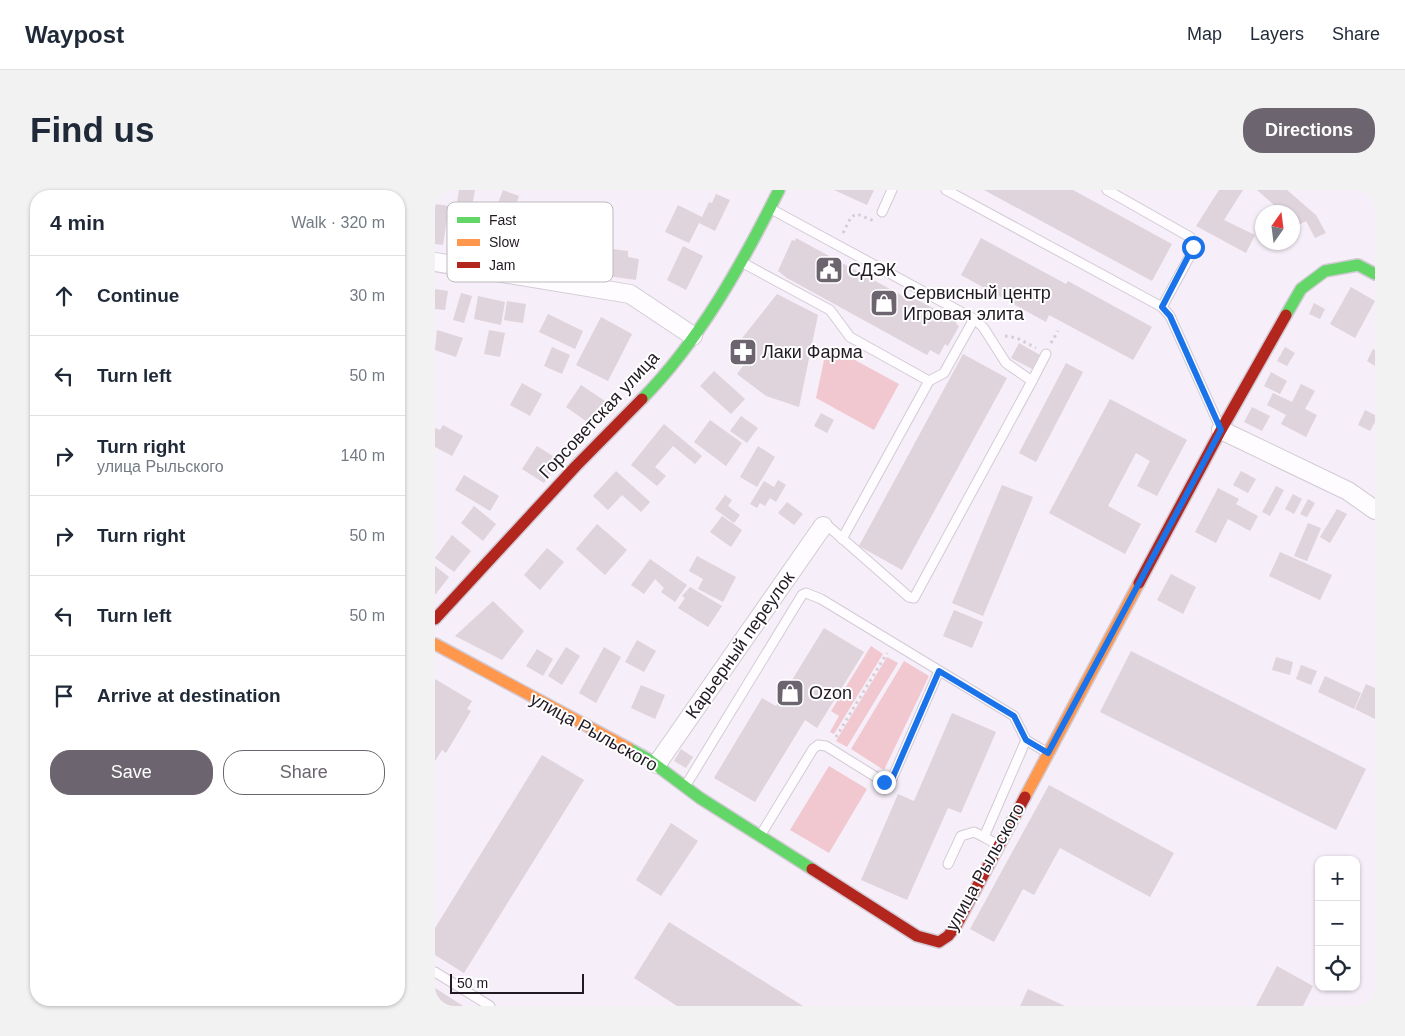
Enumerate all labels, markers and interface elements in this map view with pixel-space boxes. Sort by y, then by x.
text: Waypost [25,21,124,48]
text: Map [1187,24,1222,44]
text: Layers [1250,24,1304,44]
text: Share [1332,24,1380,44]
button: Directions [1243,108,1375,153]
text: Find us [30,110,154,149]
legend [447,202,613,282]
north arrow [1255,205,1300,250]
text: 4 min [50,211,105,234]
text: Fast [489,212,516,228]
text: Walk · 320 m [291,214,385,231]
text: Slow [489,234,520,250]
route start [1182,236,1205,259]
public building icon: СДЭК [814,255,844,285]
text: Jam [489,257,515,273]
place label: СДЭК [848,260,897,280]
icon: ahead [50,282,78,310]
place label: Сервисный центр Игровая элита [903,283,1051,324]
text: Continue [97,285,179,306]
text: 30 m [349,287,385,304]
shop icon: Сервисный центр Игровая элита [869,288,899,318]
pharmacy icon: Лаки Фарма [728,337,758,367]
place label: Лаки Фарма [762,342,864,362]
street label: Горсоветская улица [535,347,664,483]
icon: left [50,362,78,390]
text: Turn left [97,365,172,386]
text: 50 m [349,367,385,384]
text: Turn right [97,436,185,457]
icon: right [50,442,78,470]
text: 140 m [341,447,385,464]
text: улица Рыльского [97,458,224,475]
icon: right [50,522,78,550]
text: Turn right [97,525,185,546]
text: 50 m [349,527,385,544]
street label: Карьерный переулок [682,568,798,722]
icon: left [50,602,78,630]
text: Turn left [97,605,172,626]
text: 50 m [349,607,385,624]
shop icon: Ozon [775,678,805,708]
icon: arrive [50,682,78,710]
place label: Ozon [809,683,852,703]
text: Arrive at destination [97,685,281,706]
street label: улица Рыльского [527,689,661,775]
button: Save [50,750,213,795]
button: Share [223,750,385,795]
route end [873,771,896,794]
street label: улица Рыльского [942,800,1028,934]
map controls [1315,856,1360,991]
button: + [1315,856,1360,901]
button: − [1315,901,1360,946]
button: locate [1315,946,1360,991]
scale bar [450,971,584,994]
text: 50 m [457,975,488,991]

